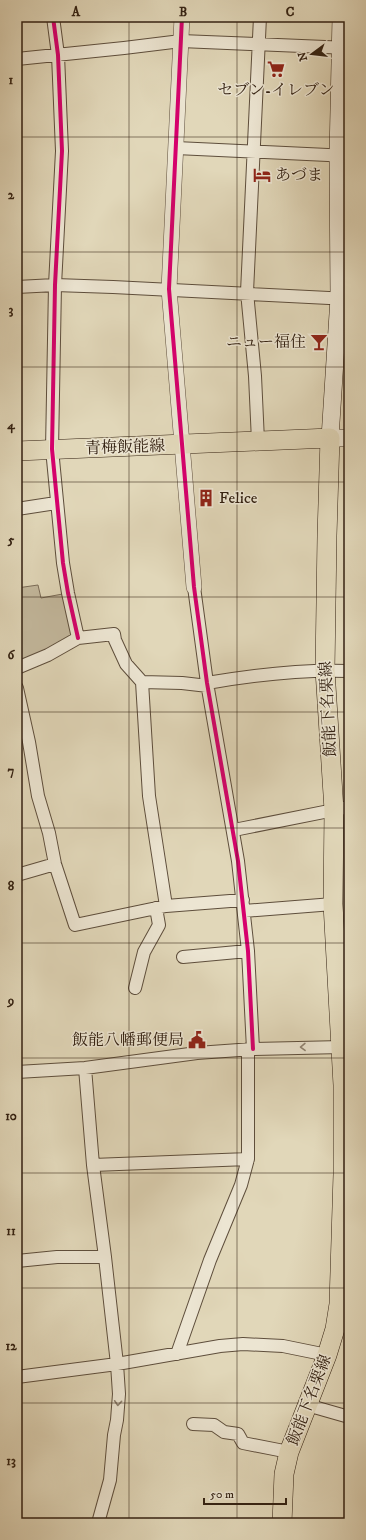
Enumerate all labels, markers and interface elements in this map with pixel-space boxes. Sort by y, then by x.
text: A [71,4,81,20]
text: B [179,4,187,20]
text: C [286,4,295,20]
north arrow [292,34,332,74]
text: N [295,50,311,63]
supermarket icon: セブン-イレブン [266,59,286,79]
text: 1 [9,72,14,88]
place label: セブン-イレブン [217,80,335,100]
hotel icon: あづま [252,165,272,185]
place label: あづま [275,165,323,185]
text: 2 [8,187,15,203]
text: 3 [9,302,14,318]
place label: ニュー福住 [226,332,306,352]
bar icon: ニュー福住 [309,332,329,352]
text: 4 [6,417,15,434]
street label: 青梅飯能線 [85,436,165,458]
building icon: Felice [196,488,216,508]
place label: Felice [219,488,258,508]
text: 5 [7,532,15,548]
text: 6 [8,647,16,663]
street label: 飯能下名栗線 [316,661,340,757]
text: 7 [8,763,15,779]
text: 8 [8,878,15,894]
text: 9 [7,993,14,1009]
place label: 飯能八幡郵便局 [72,1030,184,1050]
public building icon: 飯能八幡郵便局 [187,1030,207,1050]
one-way arrow [300,1043,306,1052]
text: 10 [5,1108,17,1124]
text: 11 [6,1223,16,1239]
text: 12 [5,1338,17,1354]
street label: 飯能下名栗線 [282,1352,336,1448]
one-way arrow [114,1400,123,1406]
text: 13 [6,1453,16,1469]
scale bar [204,1480,286,1506]
text: 50 m [210,1487,234,1502]

